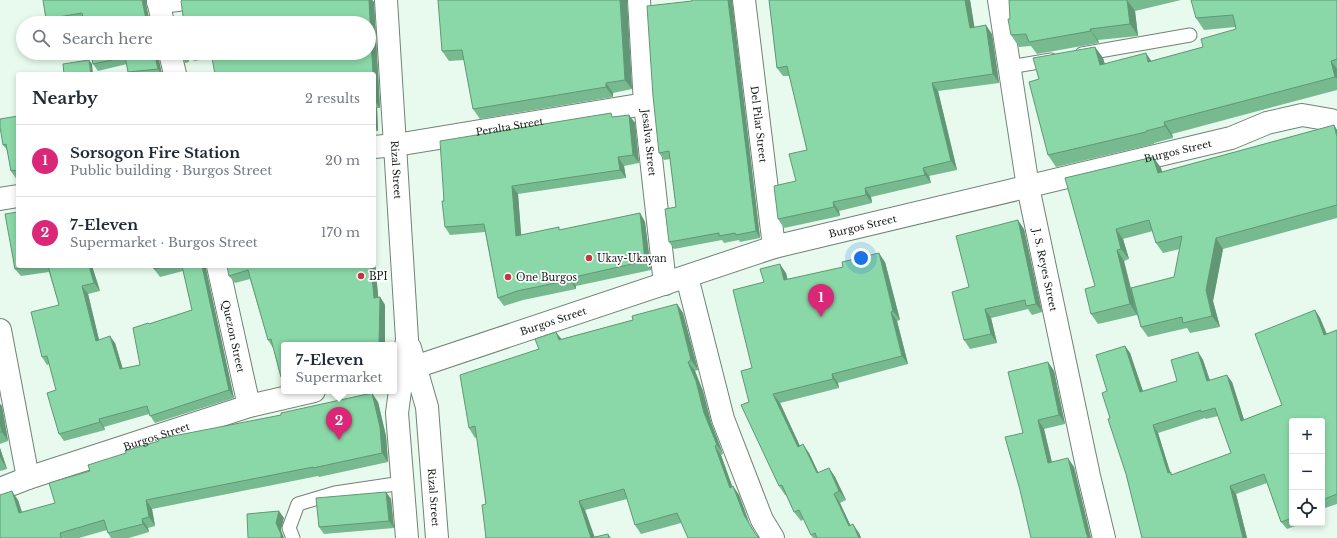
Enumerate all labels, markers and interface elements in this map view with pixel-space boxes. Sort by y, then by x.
search box [16,16,376,60]
icon: search [30,27,52,49]
text: Search here [62,29,153,48]
street label: Del Pilar Street [747,85,770,164]
text: Nearby [32,88,98,109]
text: 2 results [305,90,360,107]
street label: Jesalva Street [638,107,659,177]
street label: Peralta Street [475,115,544,139]
street label: Burgos Street [1143,137,1213,166]
street label: Rizal Street [388,140,404,200]
text: Sorsogon Fire Station [70,143,240,162]
text: 1 [42,152,48,169]
text: 20 m [325,152,360,169]
text: Public building · Burgos Street [70,162,272,179]
street label: Burgos Street [828,212,898,241]
text: 7-Eleven [70,215,138,234]
text: 2 [41,224,49,241]
text: 170 m [321,224,360,241]
street label: J. S. Reyes Street [1030,226,1060,313]
text: Supermarket · Burgos Street [70,234,258,251]
your location [851,248,871,268]
place label: Ukay-Ukayan [597,252,667,265]
marker: Ukay-Ukayan [584,253,594,263]
place label: BPI [369,270,388,283]
marker: BPI [356,271,366,281]
place label: One Burgos [516,271,578,284]
marker: One Burgos [503,272,513,282]
pin: 1 [808,284,834,317]
street label: Quezon Street [219,299,247,374]
street label: Burgos Street [518,304,588,338]
popup [281,342,397,394]
text: 7-Eleven [296,350,364,369]
text: Supermarket [296,369,382,386]
pin: 2 [326,407,352,440]
map controls [1289,418,1325,526]
button: + [1289,418,1325,454]
street label: Burgos Street [122,420,192,454]
button: − [1289,454,1325,490]
street label: Rizal Street [425,468,442,527]
button: locate [1289,490,1325,526]

